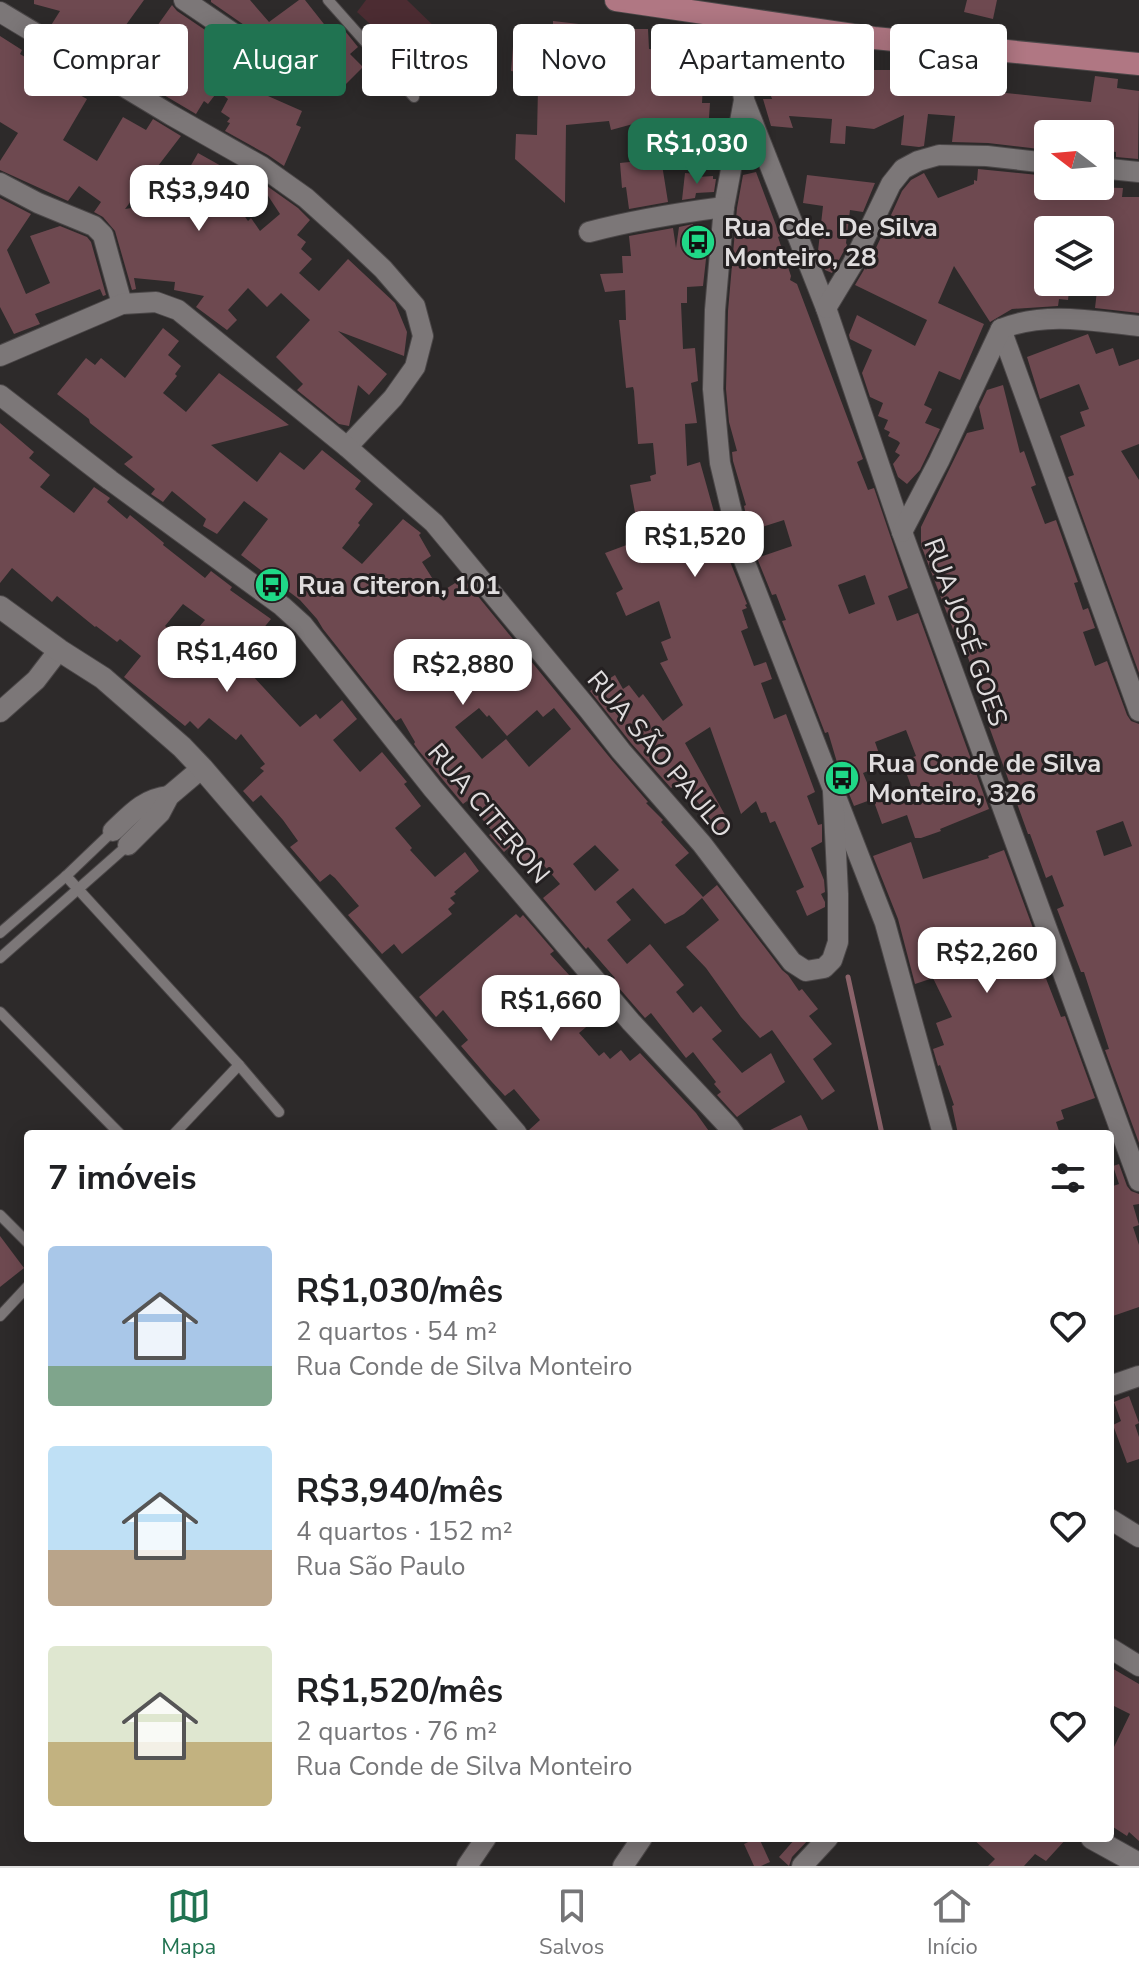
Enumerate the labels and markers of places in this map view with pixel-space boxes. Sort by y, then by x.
pin: R$1,030 [623,118,771,186]
pin: R$3,940 [125,165,273,233]
place label: Rua Cde. De Silva Monteiro, 28 [724,210,938,275]
bus stop icon: Rua Cde. De Silva Monteiro, 28 [679,223,717,261]
pin: R$1,520 [621,511,769,579]
bus stop icon: Rua Citeron, 101 [253,566,291,604]
place label: Rua Citeron, 101 [298,568,501,603]
pin: R$1,460 [153,626,301,694]
pin: R$2,880 [389,639,537,707]
place label: Rua Conde de Silva Monteiro, 326 [868,746,1101,811]
bus stop icon: Rua Conde de Silva Monteiro, 326 [823,759,861,797]
pin: R$2,260 [913,927,1061,995]
pin: R$1,660 [477,975,625,1043]

